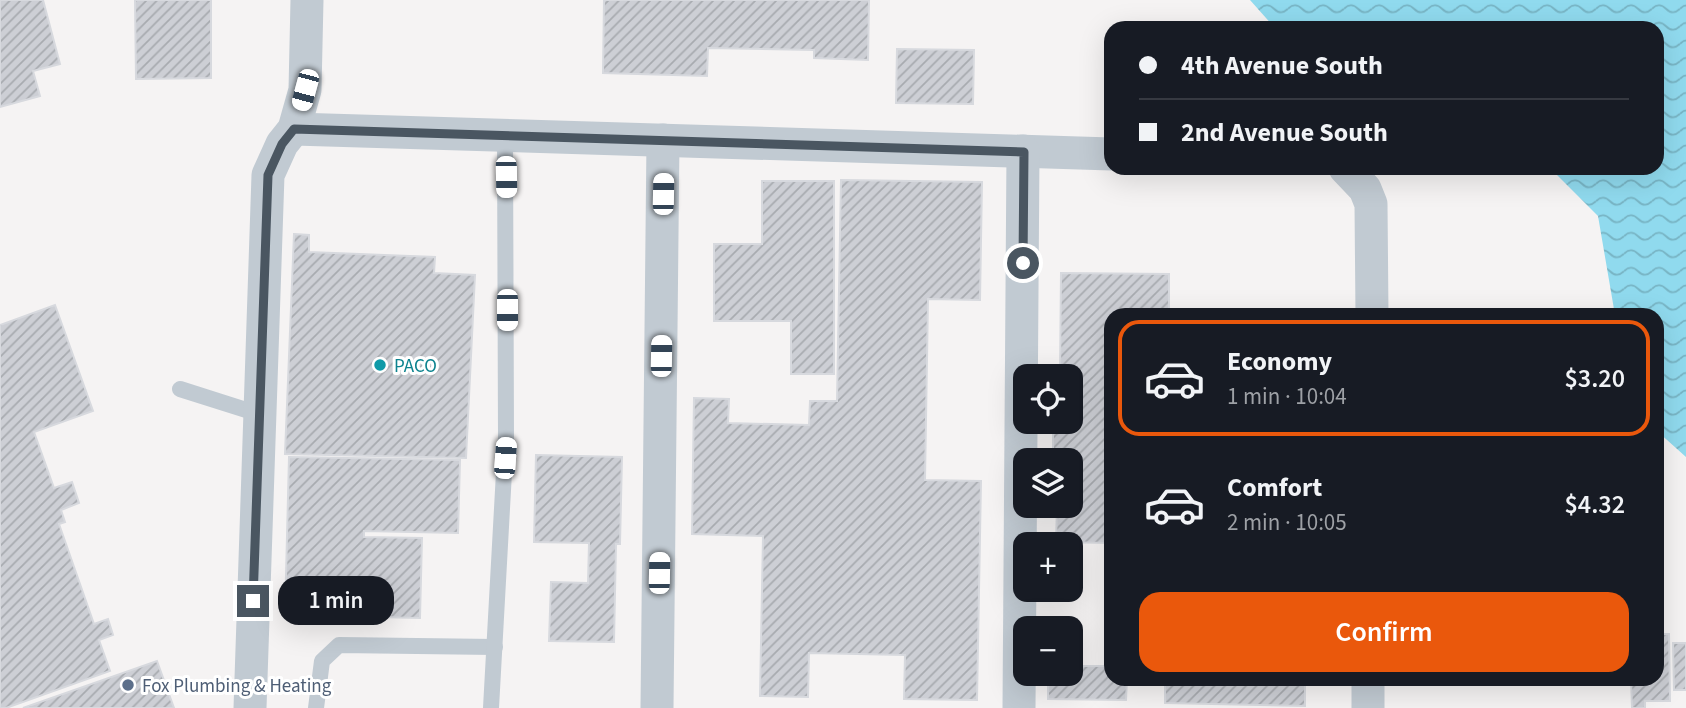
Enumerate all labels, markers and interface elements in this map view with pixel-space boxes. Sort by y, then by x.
text: 4th Avenue South [1181,47,1383,84]
car [290,67,321,113]
text: 2nd Avenue South [1181,114,1388,151]
car [496,156,517,198]
car [653,173,674,215]
route start [1007,247,1039,279]
car [497,289,518,331]
car [651,335,672,377]
text: Economy [1227,343,1332,380]
icon: car [1143,347,1206,410]
place label: PACO [394,353,437,380]
marker: PACO [372,357,388,373]
text: $3.20 [1564,360,1625,397]
map controls [1013,364,1083,686]
button: locate [1013,364,1083,434]
text: 1 min · 10:04 [1227,380,1347,413]
car [494,436,517,480]
button: layers [1013,448,1083,518]
text: Comfort [1227,469,1322,506]
icon: car [1143,473,1206,536]
text: $4.32 [1564,486,1625,523]
text: 2 min · 10:05 [1227,506,1347,539]
button: + [1013,532,1083,602]
car [649,552,670,594]
callout: 1 min [278,576,393,626]
text: 1 min [309,584,363,617]
route end [237,585,269,617]
button: Confirm [1139,592,1629,672]
button: − [1013,616,1083,686]
place label: Fox Plumbing & Heating [142,673,332,700]
marker: Fox Plumbing & Heating [120,677,136,693]

